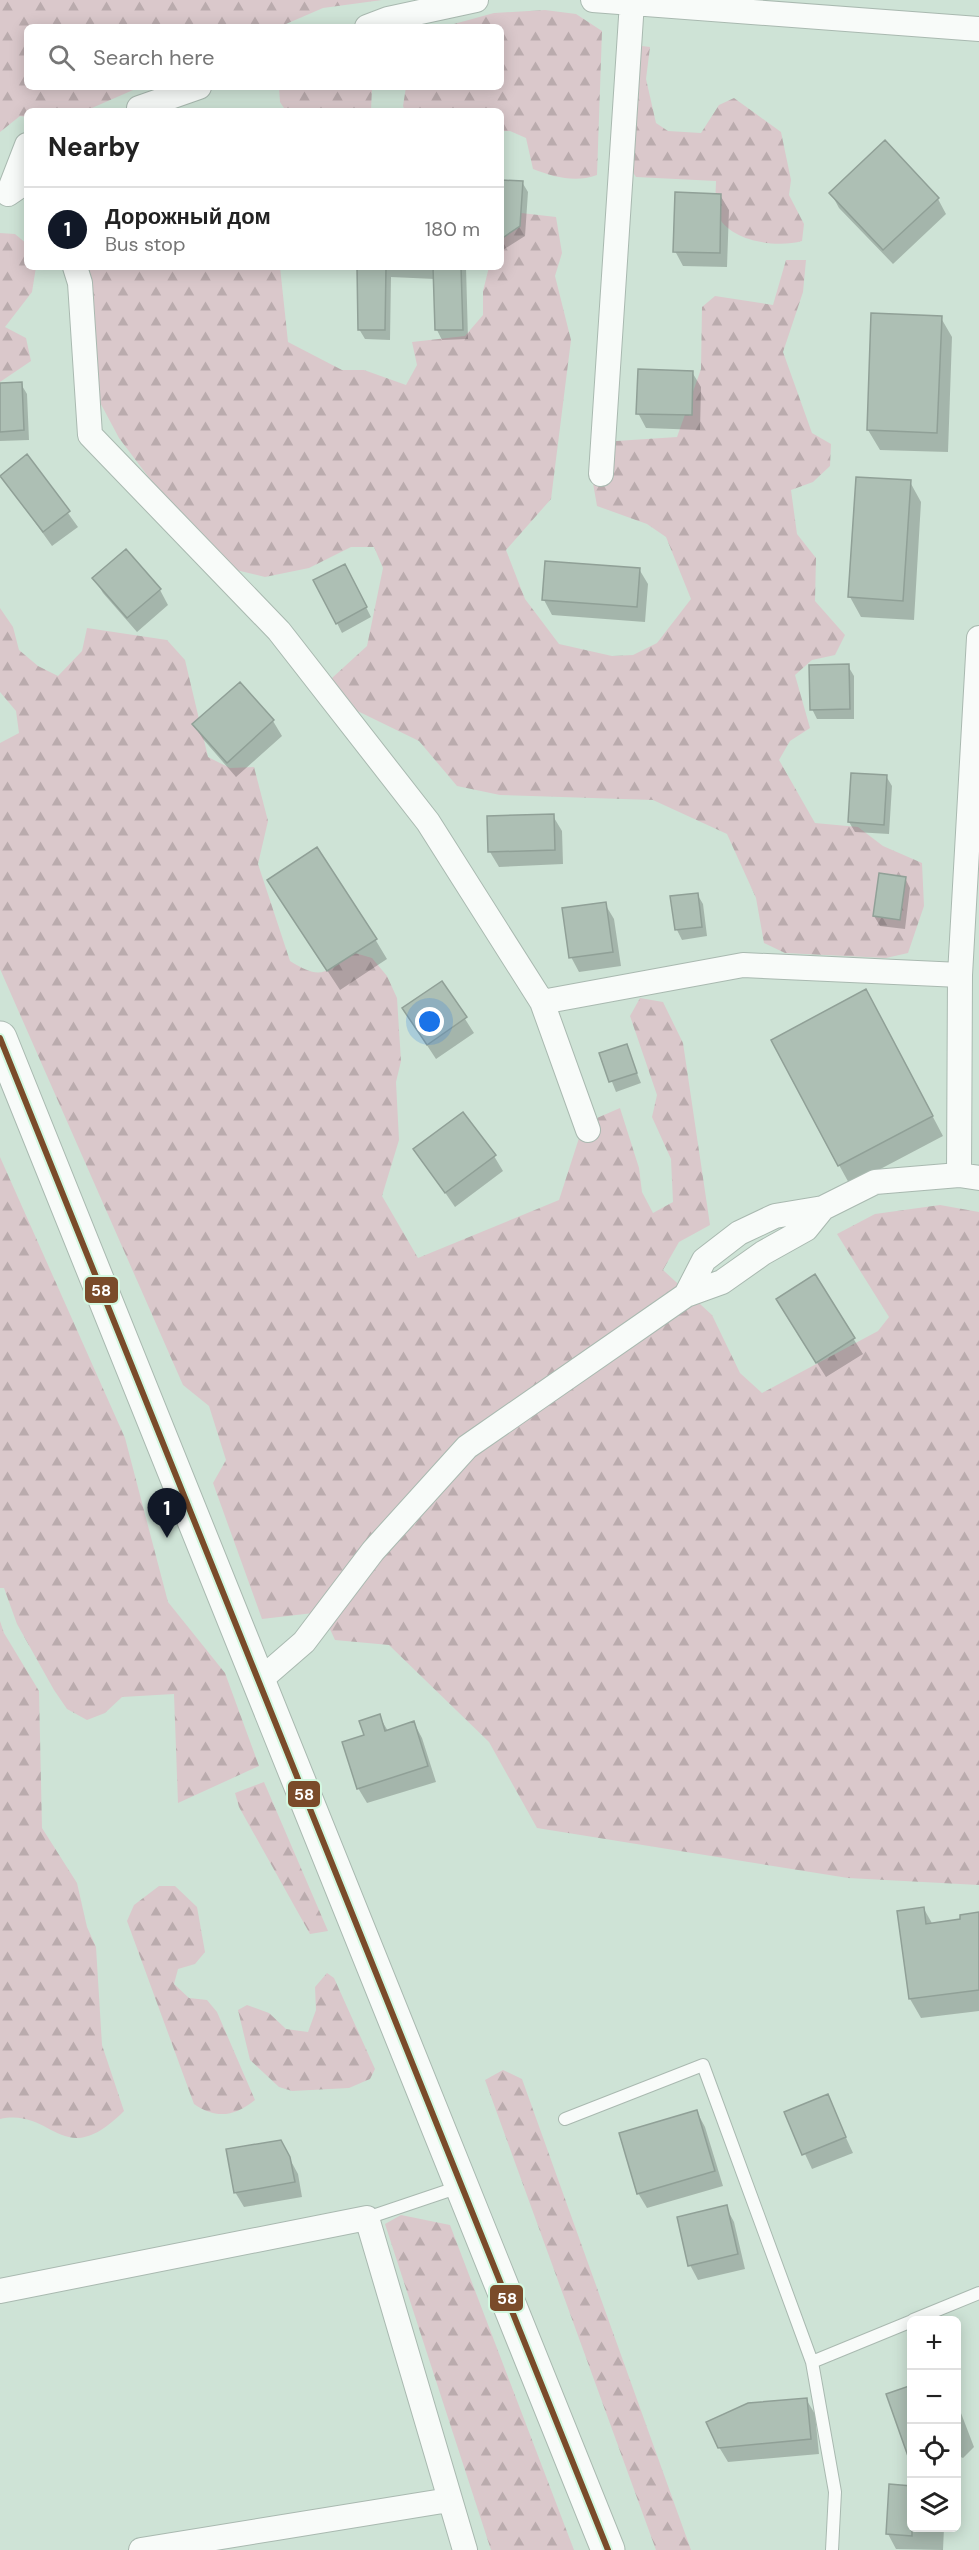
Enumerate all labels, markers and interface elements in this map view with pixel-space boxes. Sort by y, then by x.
search box [24,24,504,90]
icon: search [45,41,78,74]
text: Search here [93,43,214,72]
text: Nearby [48,130,140,164]
text: Дорожный дом [105,202,271,231]
text: 1 [64,216,71,242]
text: 180 m [425,216,480,242]
text: Bus stop [105,231,185,257]
your location [415,1007,444,1036]
line badge: 58 [84,1276,119,1304]
text: 58 [91,1280,111,1301]
pin: 1 [148,1488,186,1538]
line badge: 58 [287,1780,321,1808]
text: 58 [294,1784,314,1805]
line badge: 58 [489,2284,524,2312]
text: 58 [497,2288,517,2309]
map controls [907,2316,961,2532]
button: + [907,2316,961,2370]
button: − [907,2370,961,2424]
button: locate [907,2424,961,2478]
button: layers [907,2478,961,2532]

